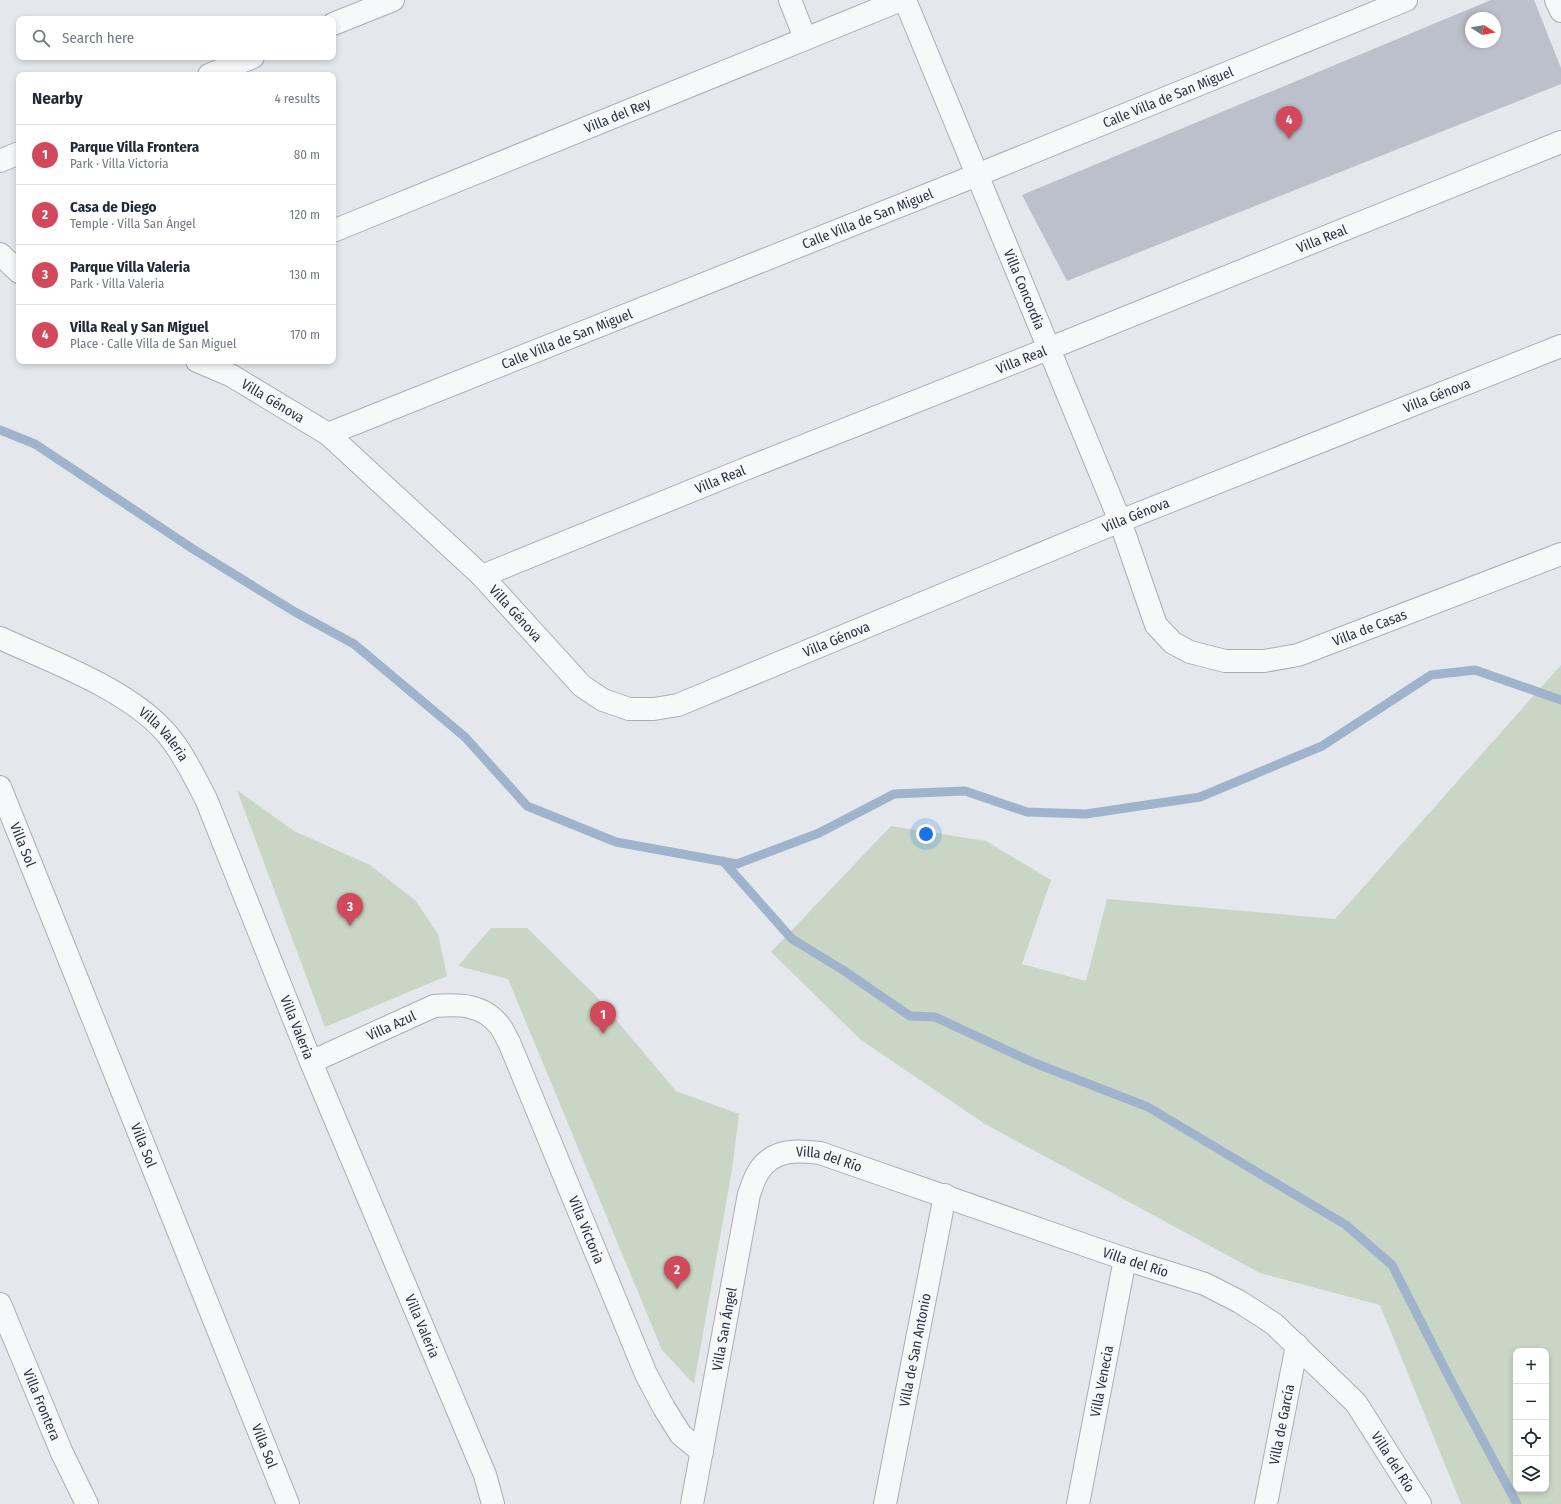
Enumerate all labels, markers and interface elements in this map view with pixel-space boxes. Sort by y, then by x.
north arrow [1465,12,1501,48]
search box [16,16,336,60]
icon: search [30,27,52,49]
text: Search here [62,29,134,47]
street label: Calle Villa de San Miguel [1100,63,1236,132]
text: Nearby [32,88,83,109]
text: 4 results [274,91,320,106]
street label: Villa del Rey [582,94,654,137]
pin: 4 [1276,106,1302,139]
text: Parque Villa Frontera [70,138,199,156]
text: 1 [42,147,48,162]
text: 80 m [294,147,320,162]
text: Park · Villa Victoria [70,156,169,171]
street label: Calle Villa de San Miguel [800,185,936,253]
text: Casa de Diego [70,198,157,216]
text: 2 [42,207,48,222]
text: 120 m [289,207,320,222]
text: Temple · Villa San Ángel [70,216,196,231]
street label: Villa Real [1294,221,1350,257]
street label: Villa Concordia [1000,247,1048,332]
text: Parque Villa Valeria [70,258,190,276]
text: 3 [42,267,48,282]
text: 130 m [289,267,320,282]
text: Park · Villa Valeria [70,276,164,291]
street label: Calle Villa de San Miguel [499,305,635,373]
text: Villa Real y San Miguel [70,318,209,336]
text: 4 [42,327,48,342]
text: 170 m [290,327,320,342]
text: Place · Calle Villa de San Miguel [70,336,236,351]
street label: Villa Real [994,342,1049,378]
street label: Villa Génova [1401,375,1473,417]
street label: Villa Génova [238,376,308,427]
street label: Villa Real [693,462,748,497]
street label: Villa Génova [1100,494,1172,536]
street label: Villa Génova [485,582,546,646]
street label: Villa de Casas [1330,606,1409,650]
street label: Villa Génova [801,618,873,661]
street label: Villa Valeria [135,703,192,765]
street label: Villa Sol [6,820,39,870]
your location [916,824,936,844]
pin: 3 [337,893,363,926]
street label: Villa Valeria [276,993,317,1062]
pin: 1 [590,1001,616,1034]
street label: Villa Azul [364,1007,419,1045]
street label: Villa Sol [127,1121,160,1170]
street label: Villa del Río [796,1143,864,1176]
street label: Villa Victoria [564,1193,608,1267]
street label: Villa del Río [1100,1244,1170,1281]
pin: 2 [664,1256,690,1289]
street label: Villa San Ángel [709,1286,741,1372]
street label: Villa Valeria [401,1292,443,1361]
street label: Villa de San Antonio [896,1292,935,1408]
street label: Villa Venecia [1087,1344,1117,1419]
map controls [1513,1348,1549,1492]
button: + [1513,1348,1549,1384]
street label: Villa Frontera [19,1367,64,1443]
street label: Villa de García [1266,1383,1298,1466]
button: − [1513,1384,1549,1420]
button: locate [1513,1420,1549,1456]
street label: Villa Sol [248,1421,281,1471]
street label: Villa del Río [1367,1429,1418,1495]
button: layers [1513,1456,1549,1492]

